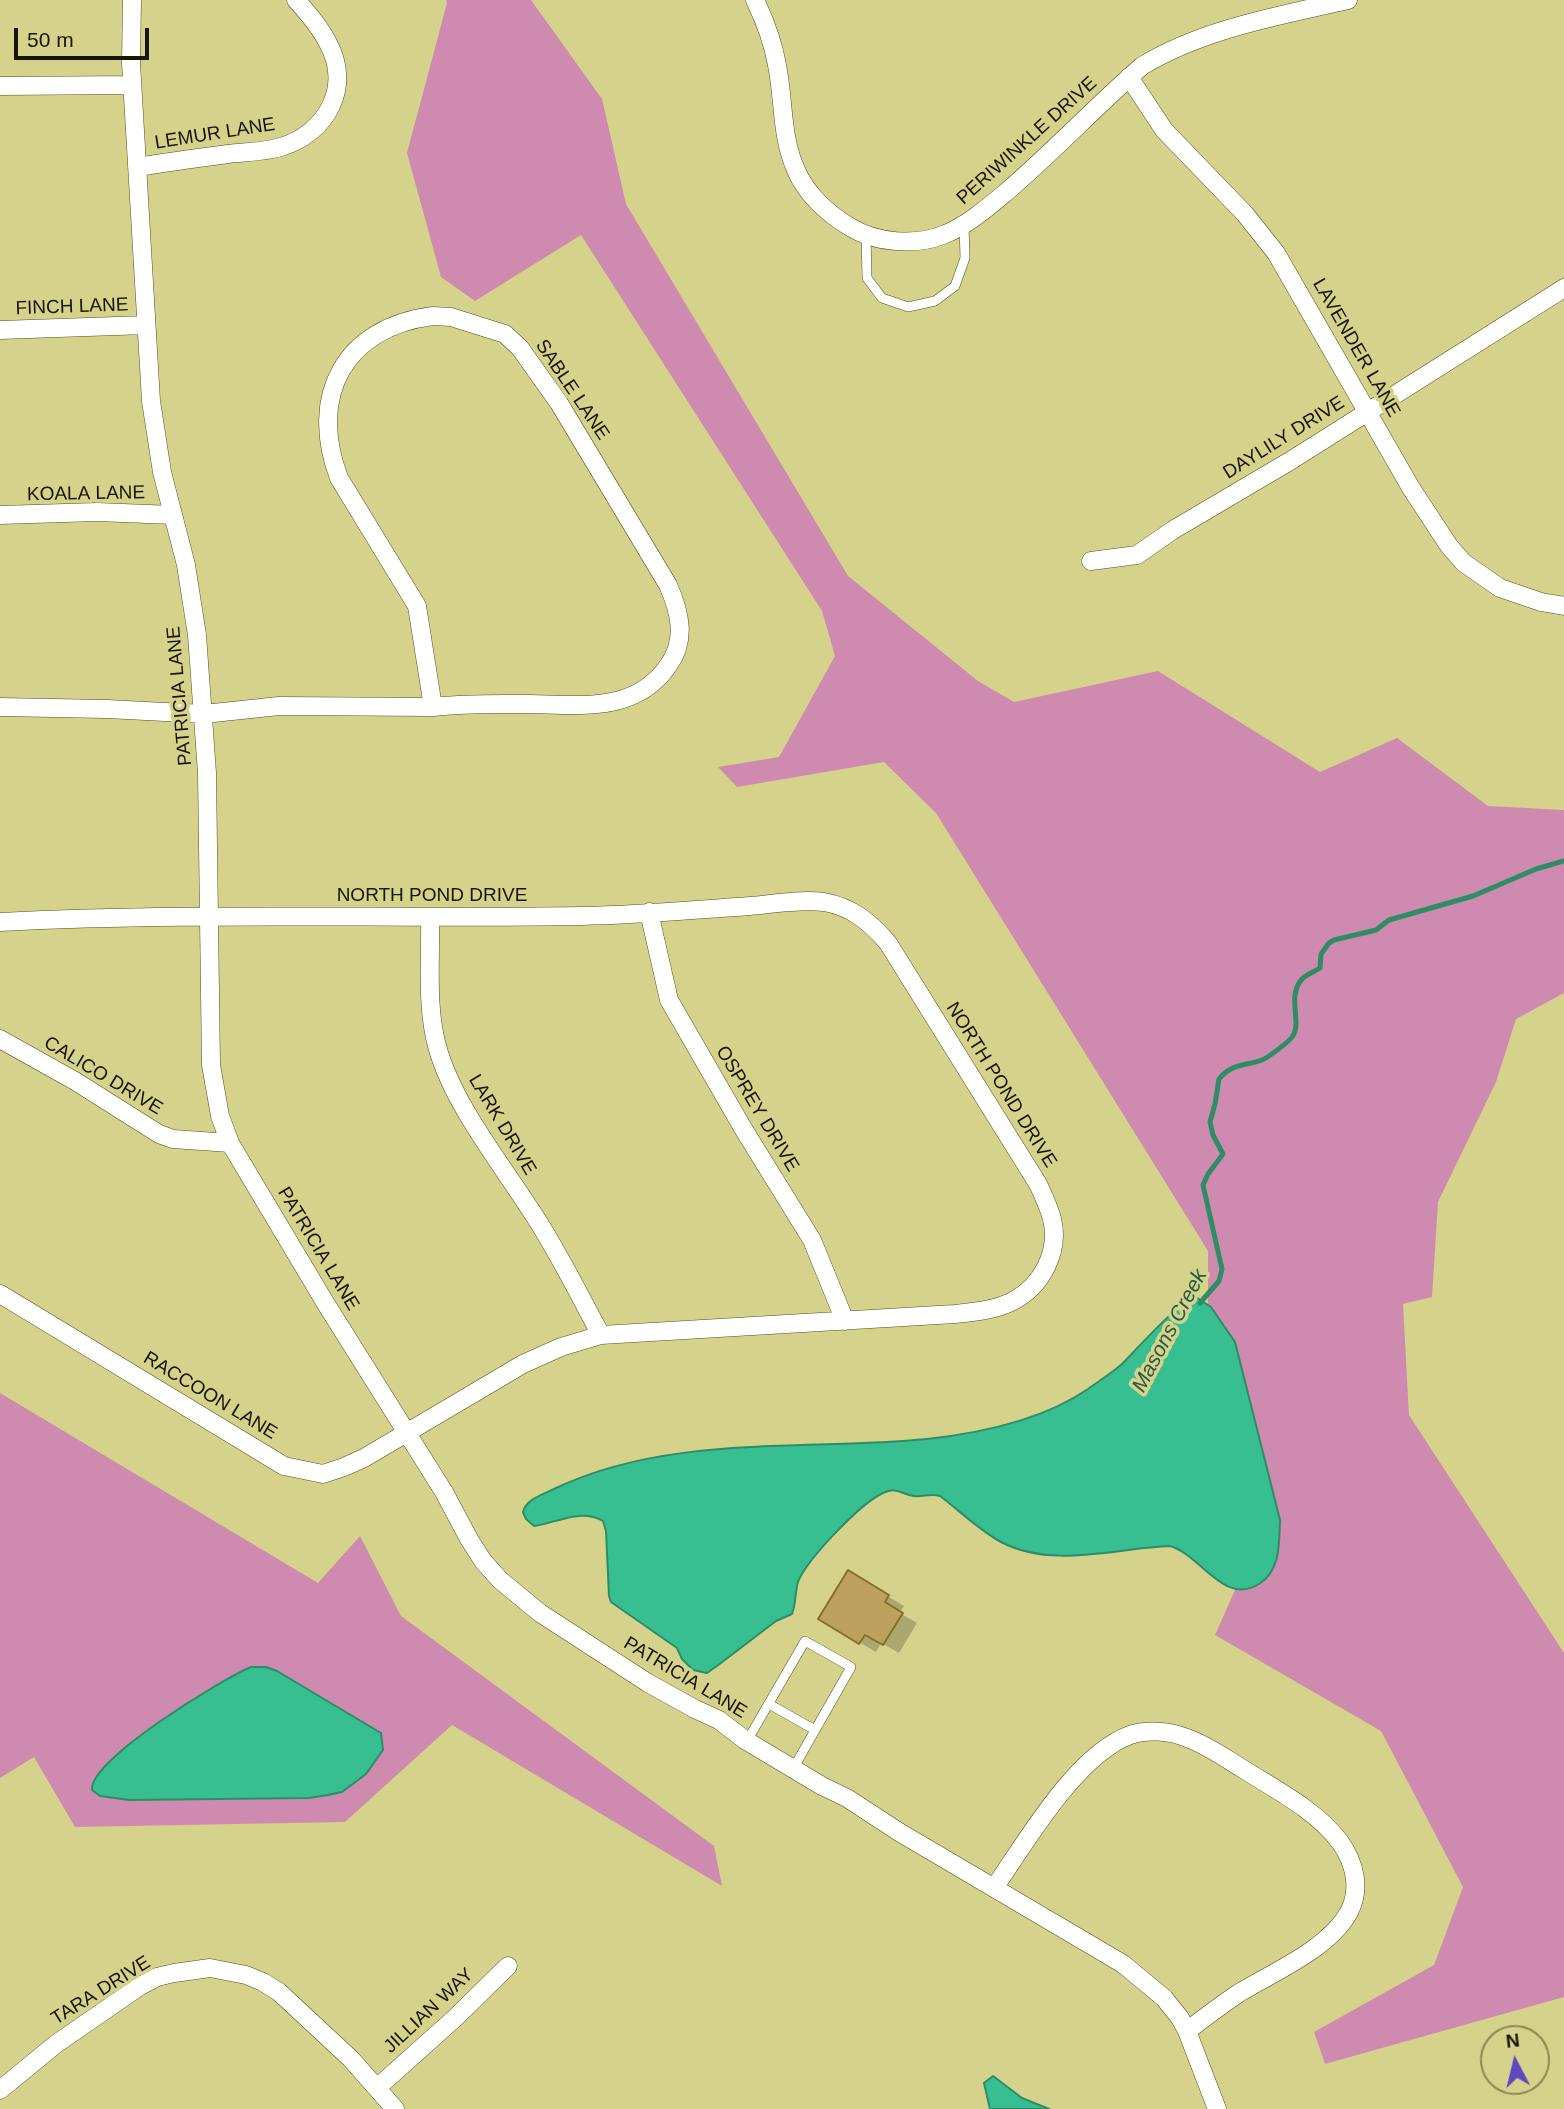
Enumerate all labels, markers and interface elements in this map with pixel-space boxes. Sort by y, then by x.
scale bar [18,14,152,58]
text: 50 m [27,28,74,51]
street label: PERIWINKLE DRIVE [952,72,1102,210]
street label: LEMUR LANE [153,113,277,155]
street label: LAVENDER LANE [1307,275,1405,421]
street label: FINCH LANE [15,294,129,320]
street label: SABLE LANE [530,335,614,445]
street label: DAYLILY DRIVE [1219,392,1349,484]
street label: KOALA LANE [27,482,145,506]
street label: PATRICIA LANE [163,625,197,767]
street label: NORTH POND DRIVE [337,885,527,907]
street label: NORTH POND DRIVE [941,998,1061,1172]
street label: CALICO DRIVE [40,1032,166,1120]
street label: OSPREY DRIVE [711,1042,803,1176]
street label: LARK DRIVE [463,1071,541,1179]
street label: PATRICIA LANE [272,1183,364,1315]
water label: Masons Creek [1127,1265,1213,1397]
street label: RACCOON LANE [139,1347,281,1445]
street label: PATRICIA LANE [619,1632,751,1724]
street label: TARA DRIVE [47,1951,155,2031]
street label: JILLIAN WAY [380,1964,478,2058]
north arrow [1480,2025,1550,2095]
text: N [1505,2029,1521,2052]

